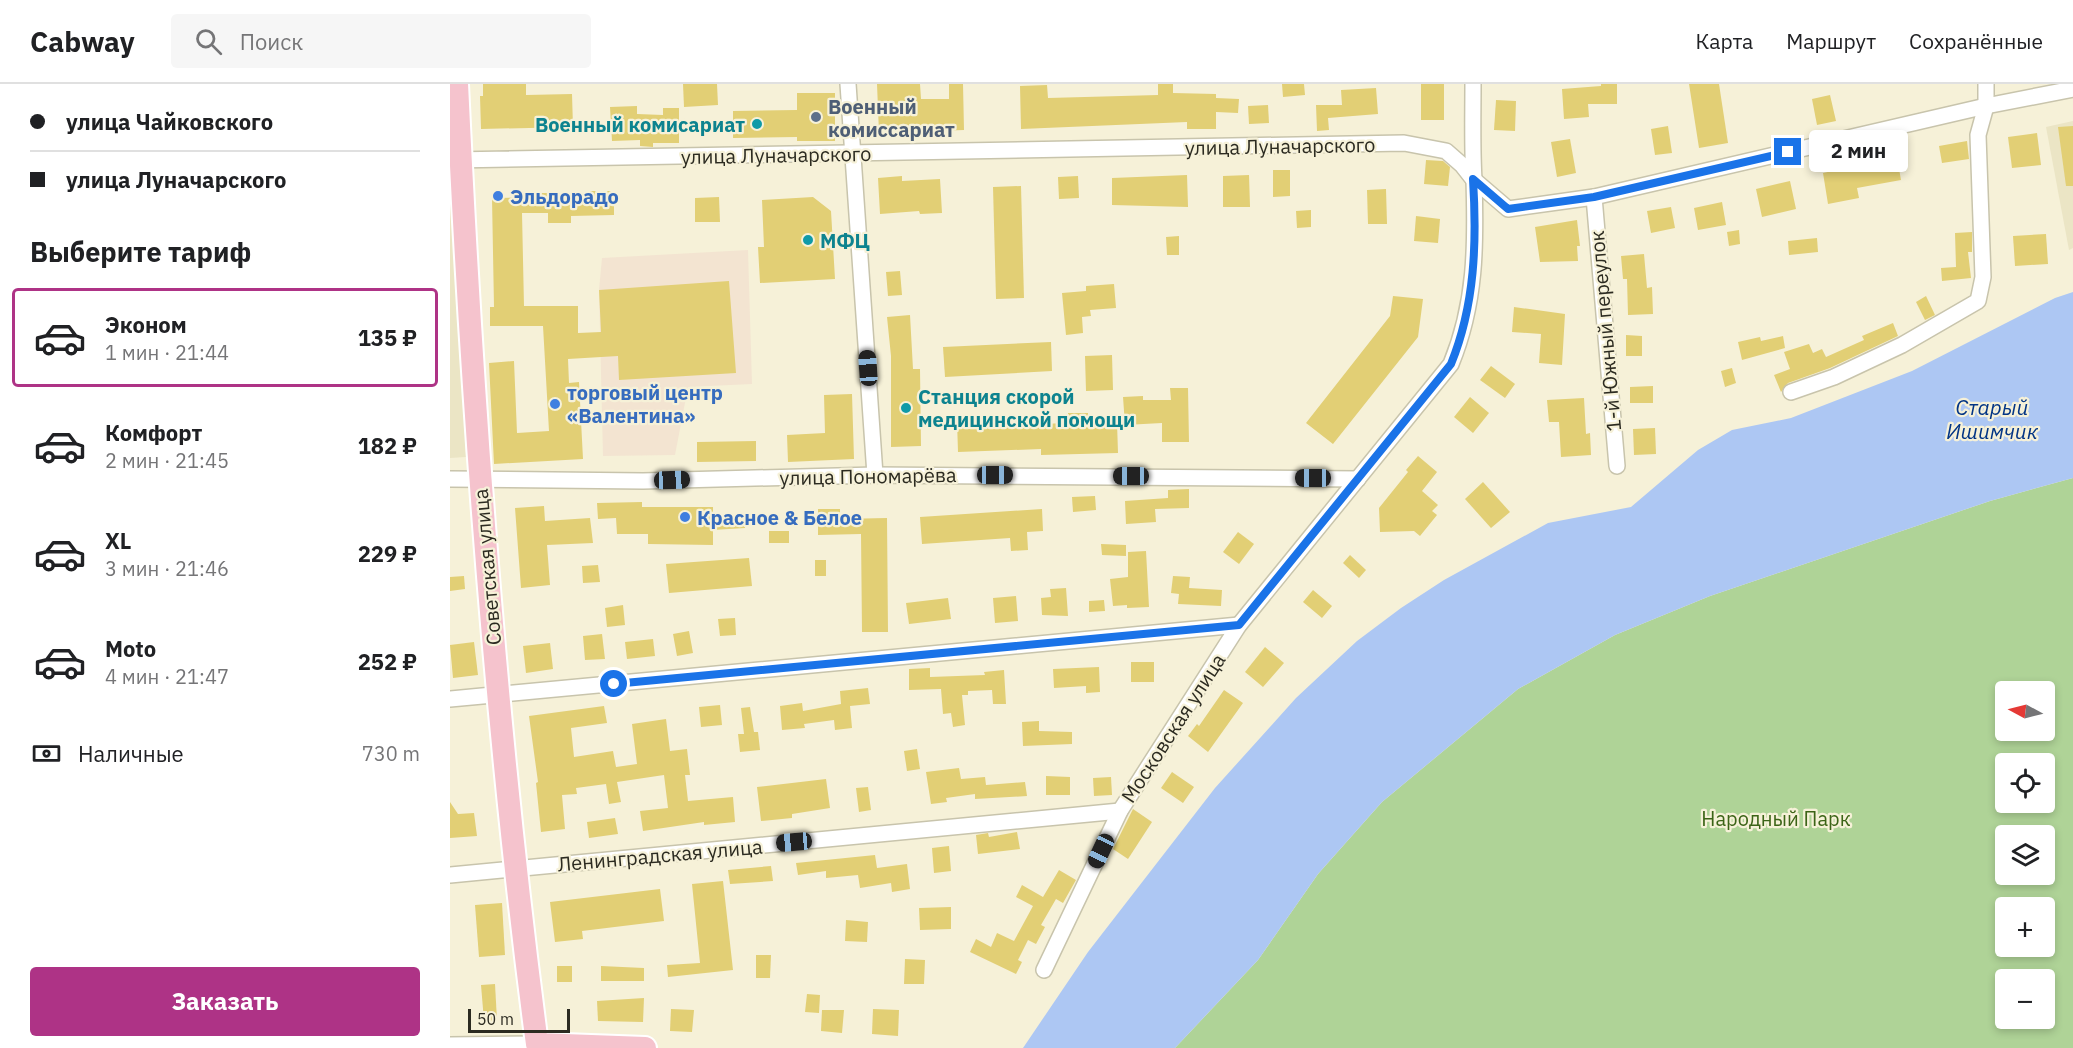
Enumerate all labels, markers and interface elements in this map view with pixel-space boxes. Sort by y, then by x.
search box [171,14,591,68]
text: Cabway [30,23,135,60]
icon: search [192,25,225,58]
text: Поиск [240,27,303,56]
text: Карта [1695,27,1753,55]
text: Маршрут [1786,27,1876,55]
text: Сохранённые [1909,27,2043,55]
place label: Военный комиссариат [828,93,955,143]
text: улица Чайковского [66,107,273,136]
marker: Военный комиссариат [809,110,823,124]
place label: Военный комисариат [535,111,745,138]
marker: Военный комисариат [750,117,764,131]
street label: улица Луначарского [1185,131,1375,161]
callout: 2 мин [1809,131,1908,173]
text: 2 мин [1831,137,1886,164]
route end [1774,138,1801,165]
street label: улица Луначарского [681,140,871,170]
text: улица Луначарского [66,165,287,194]
place label: Эльдорадо [510,183,619,210]
marker: Эльдорадо [491,189,505,203]
place label: МФЦ [820,227,870,254]
street label: 1-й Южный переулок [1583,229,1627,433]
marker: МФЦ [801,233,815,247]
text: Выберите тариф [30,234,251,269]
text: Эконом [105,310,187,339]
icon: car [33,311,87,365]
text: 135 ₽ [358,323,417,352]
text: 1 мин · 21:44 [105,339,229,366]
car [858,349,878,387]
place label: торговый центр «Валентина» [567,379,723,429]
place label: Станция скорой медицинской помощи [918,383,1135,433]
water label: Старый Ишимчик [1946,393,2039,445]
marker: торговый центр «Валентина» [548,397,562,411]
marker: Станция скорой медицинской помощи [899,401,913,415]
text: Комфорт [105,418,202,447]
icon: car [33,419,87,473]
text: 182 ₽ [358,431,417,460]
text: 2 мин · 21:45 [105,447,229,474]
street label: улица Пономарёва [779,461,957,491]
car [977,466,1013,484]
car [1113,467,1149,485]
car [1295,469,1331,487]
car [654,470,690,490]
street label: Советская улица [467,487,507,646]
place label: Красное & Белое [697,504,862,531]
marker: Красное & Белое [678,510,692,524]
text: XL [105,526,131,555]
icon: car [33,527,87,581]
text: 229 ₽ [358,539,417,568]
text: 3 мин · 21:46 [105,555,229,582]
text: Moto [105,634,156,663]
icon: car [33,635,87,689]
text: 252 ₽ [358,647,417,676]
street label: Московская улица [1115,648,1232,808]
text: 4 мин · 21:47 [105,663,229,690]
route start [600,670,627,697]
north arrow [1995,681,2055,741]
map controls [1995,681,2055,1029]
icon: cash [30,737,63,770]
text: Наличные [78,739,184,768]
text: 730 m [362,740,420,767]
button: locate [1995,753,2055,813]
park label: Народный Парк [1701,805,1851,832]
button: layers [1995,825,2055,885]
car [775,831,813,853]
car [1085,831,1117,871]
street label: Ленинградская улица [556,833,764,877]
button: + [1995,897,2055,957]
button: Заказать [30,967,420,1036]
button: − [1995,969,2055,1029]
scale bar [468,1006,570,1034]
text: 50 m [477,1009,514,1029]

